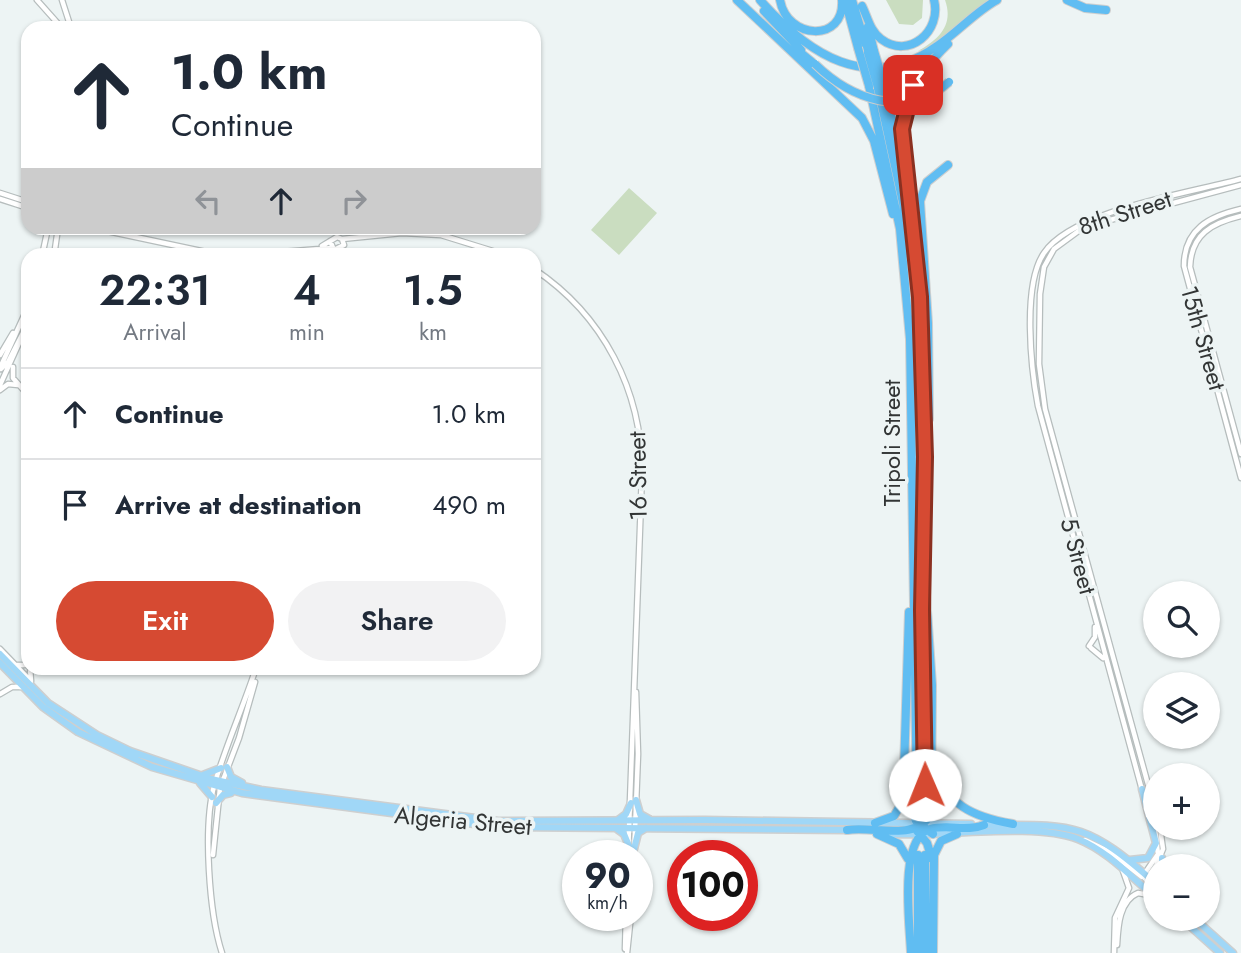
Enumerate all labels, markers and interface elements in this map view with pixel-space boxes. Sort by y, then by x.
text: 1.0 km [171,37,327,107]
icon: ahead [56,49,147,140]
pin [883,55,943,115]
icon: arrive [894,66,932,104]
text: Continue [171,102,293,148]
street label: 8th Street [1074,181,1176,244]
icon: left [189,182,227,220]
icon: ahead [262,182,300,220]
icon: right [335,182,373,220]
text: 22:31 [99,260,211,321]
text: 4 [293,260,321,321]
text: 1.5 [403,260,463,321]
street label: 15th Street [1172,282,1235,394]
text: Arrival [123,315,187,349]
text: min [289,315,325,349]
text: km [419,315,447,349]
street label: Tripoli Street [874,379,909,506]
icon: ahead [56,395,94,433]
text: Continue [115,395,224,433]
text: 1.0 km [431,395,506,433]
street label: 16 Street [619,431,656,521]
icon: arrive [56,486,94,524]
text: Arrive at destination [115,486,362,524]
text: 490 m [432,486,506,524]
street label: 5 Street [1051,514,1106,598]
button: Exit [56,581,274,661]
button: Share [288,581,506,661]
map controls [1143,581,1220,931]
button: search [1143,581,1220,658]
button: layers [1143,672,1220,749]
position arrow [888,748,962,822]
button: + [1143,763,1220,840]
street label: Algeria Street [393,797,533,844]
speed limit sign: 100 [667,840,758,931]
text: 90 [584,851,631,901]
button: − [1143,854,1220,931]
text: km/h [587,890,628,916]

